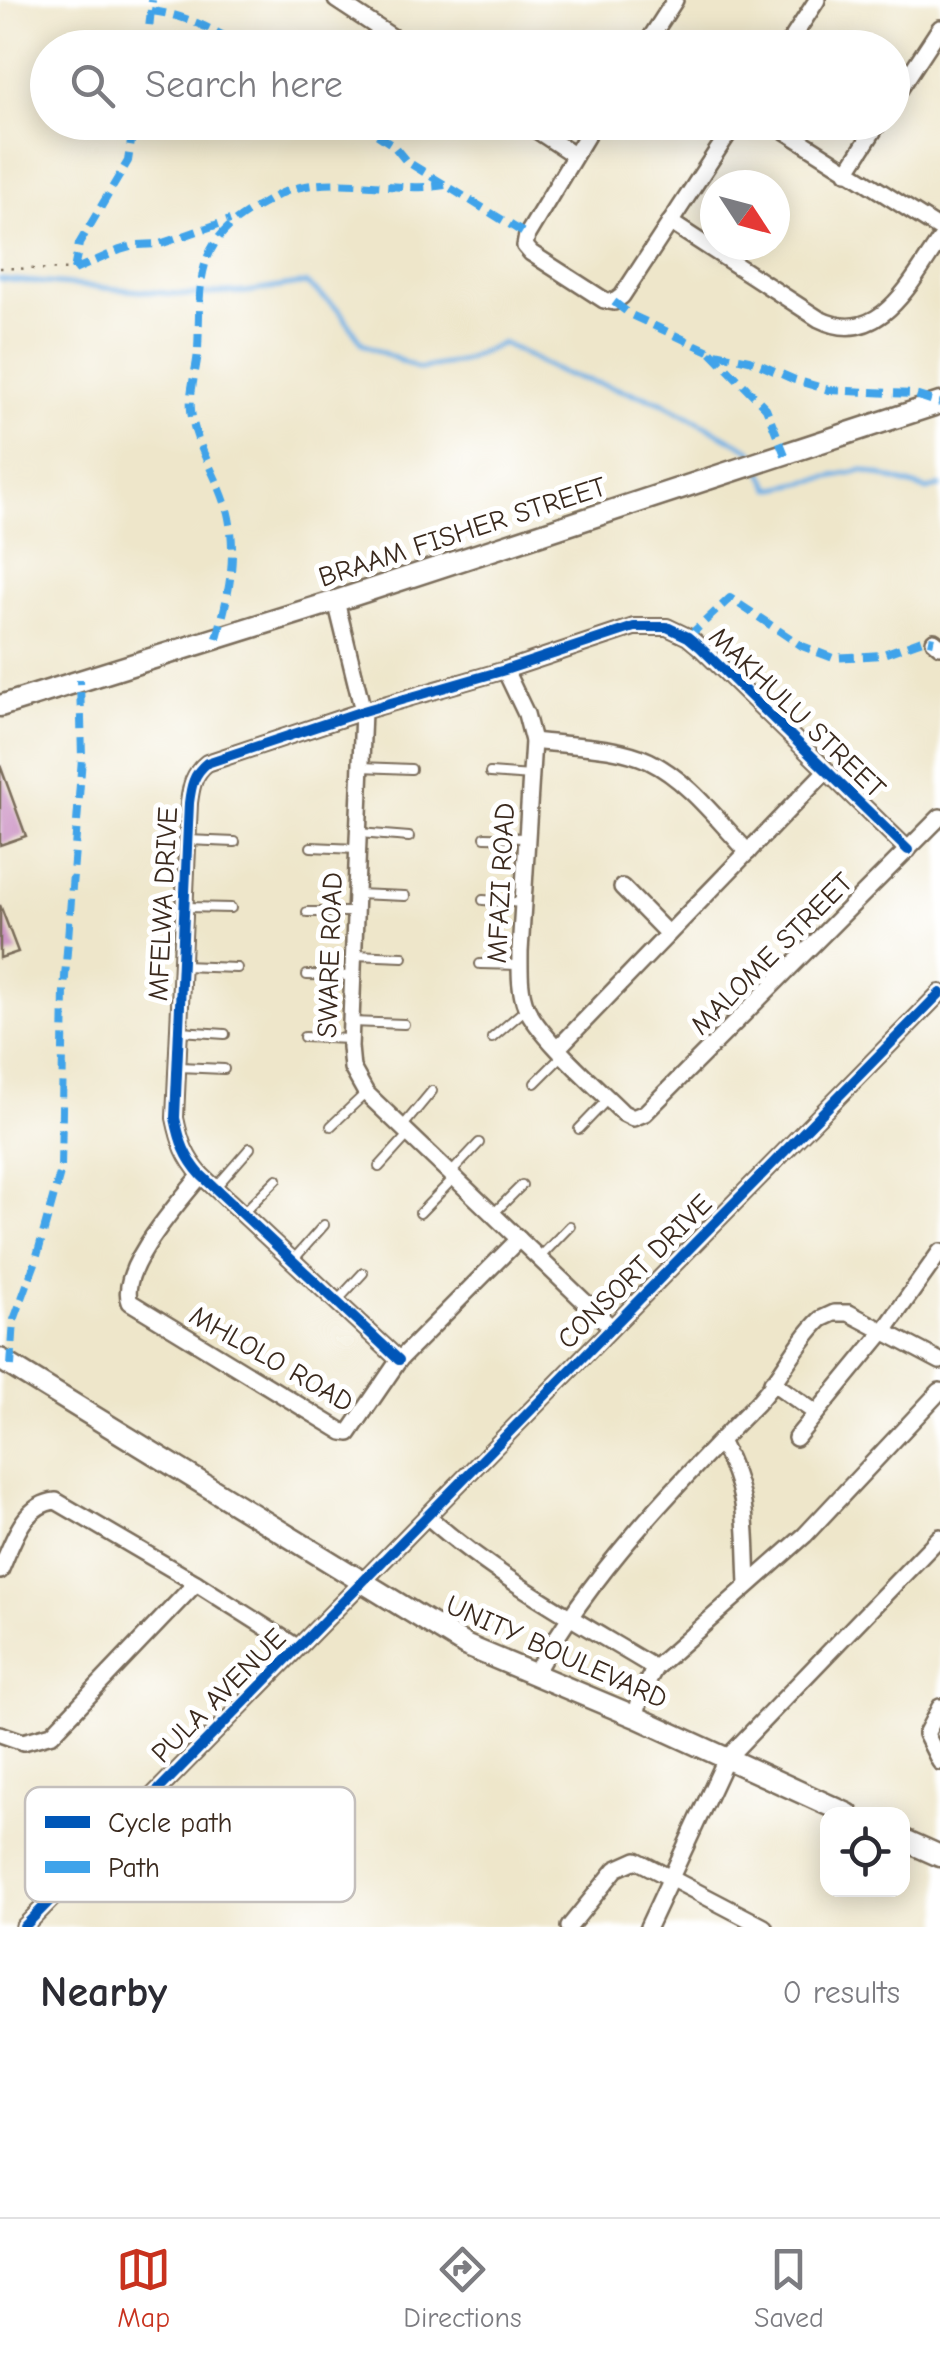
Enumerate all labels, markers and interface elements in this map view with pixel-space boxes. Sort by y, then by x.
search box [30,30,910,140]
icon: search [65,58,120,113]
text: Search here [145,63,343,107]
north arrow [700,170,790,260]
street label: BRAAM FISHER STREET [315,470,610,594]
street label: MAKHULU STREET [703,621,892,805]
street label: MFAZI ROAD [481,802,521,964]
street label: MFELWA DRIVE [142,806,184,1002]
street label: MALOME STREET [684,866,860,1041]
street label: SWARE ROAD [311,872,349,1039]
street label: CONSORT DRIVE [551,1188,718,1355]
street label: MHLOLO ROAD [184,1299,359,1419]
street label: UNITY BOULEVARD [441,1589,672,1715]
street label: PULA AVENUE [145,1622,292,1769]
legend [25,1787,355,1902]
text: Cycle path [108,1807,233,1839]
map controls [820,1807,910,1897]
button: locate [820,1807,910,1897]
text: Path [108,1852,160,1884]
text: Nearby [40,1968,167,2017]
text: 0 results [783,1974,900,2011]
tab: Map [116,2242,171,2334]
tab: Directions [403,2242,522,2334]
tab: Saved [754,2242,824,2334]

